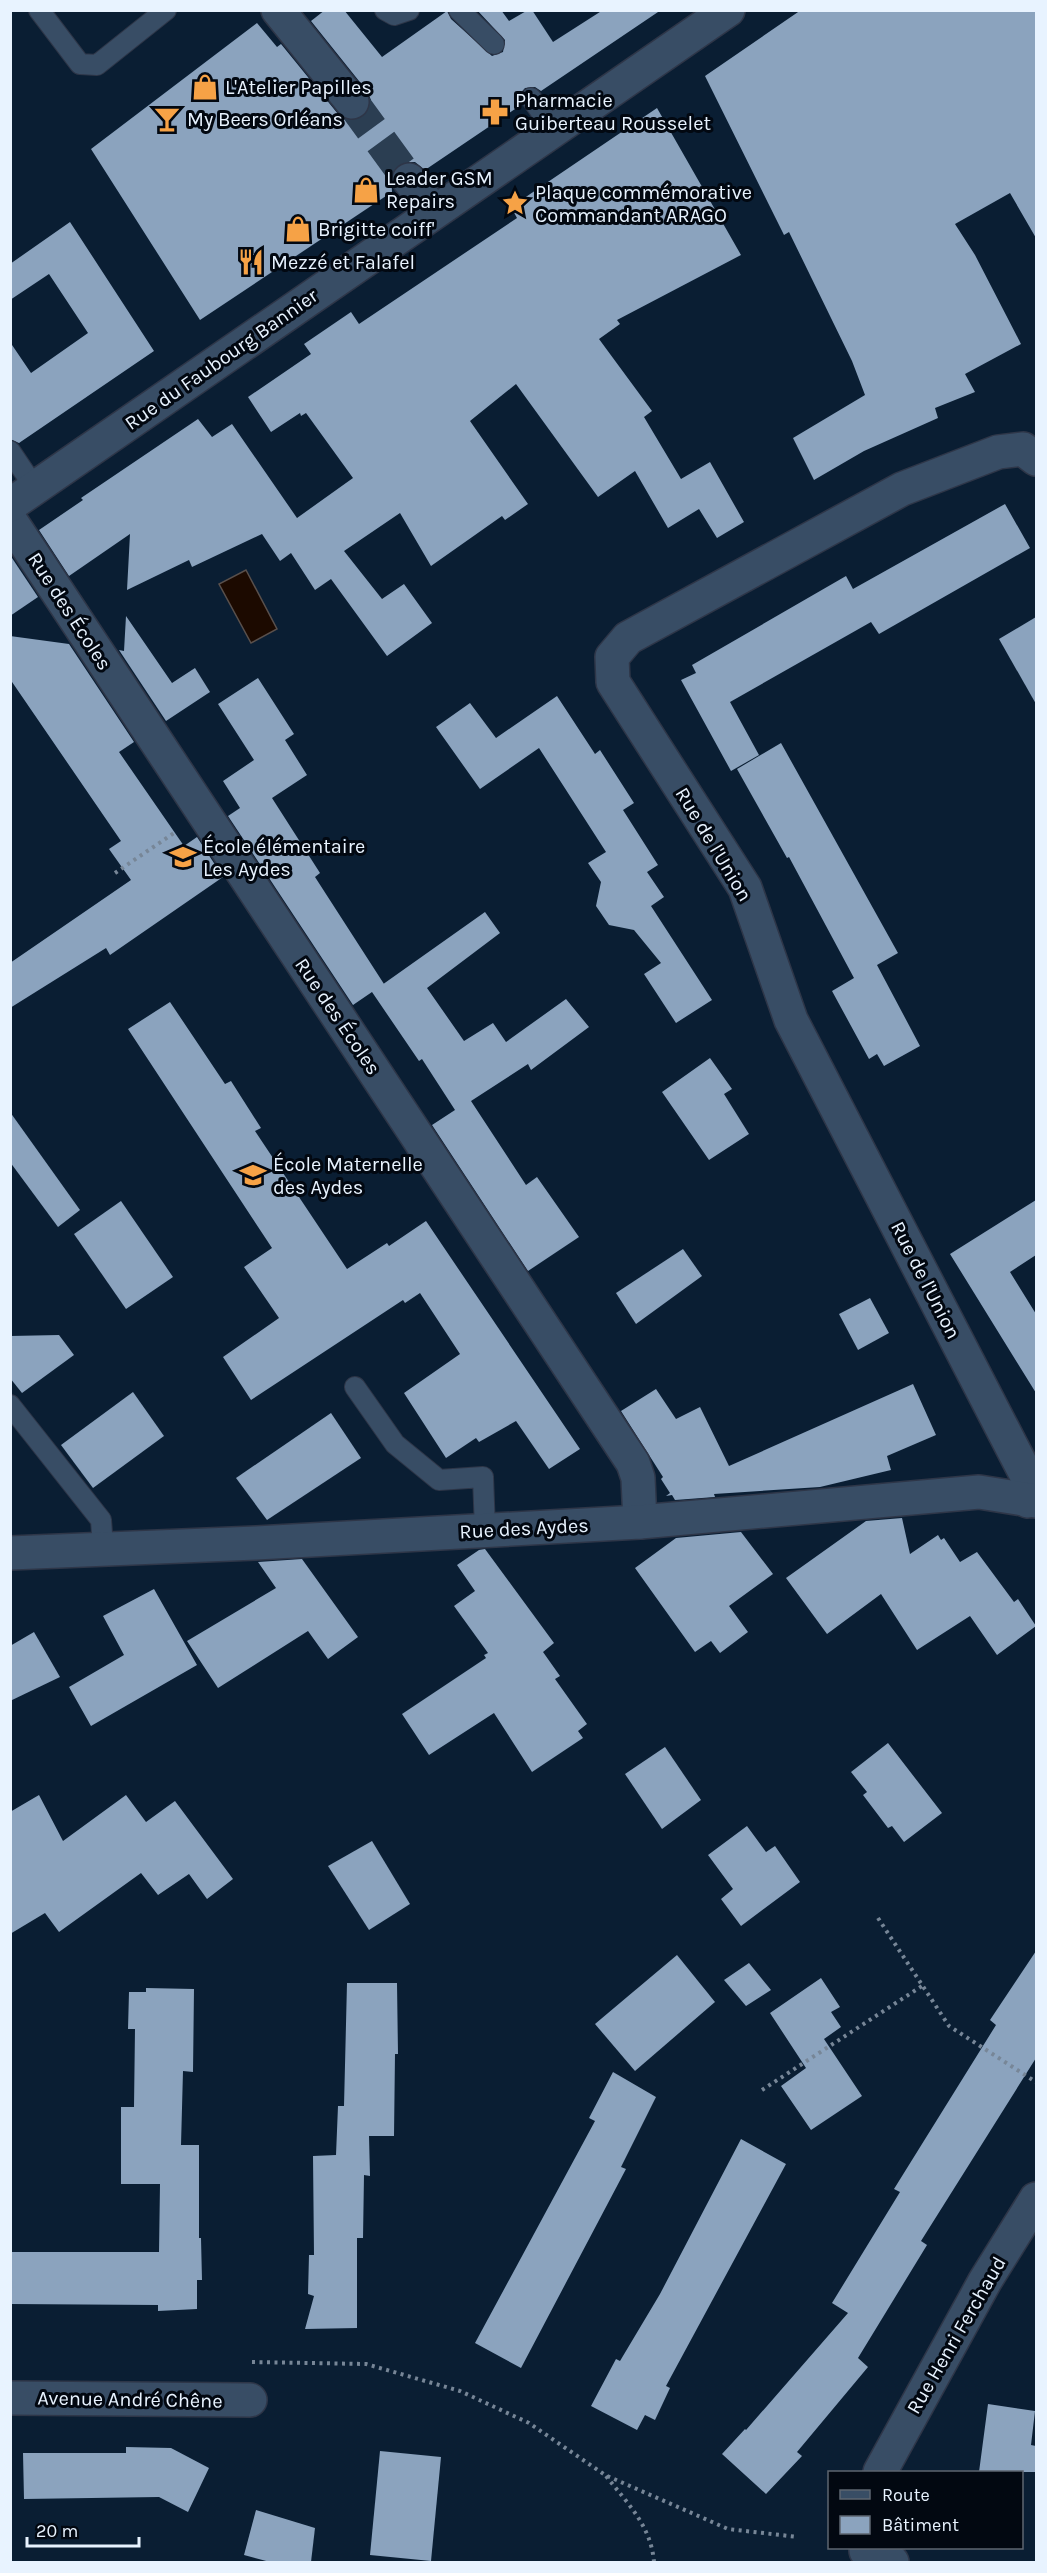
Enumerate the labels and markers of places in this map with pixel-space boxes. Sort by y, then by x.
shop icon: L'Atelier Papilles [190,72,220,102]
place label: L'Atelier Papilles [225,76,372,99]
place label: Pharmacie Guiberteau Rousselet [515,89,711,135]
pharmacy icon: Pharmacie Guiberteau Rousselet [480,97,510,127]
bar icon: My Beers Orléans [152,104,182,134]
place label: My Beers Orléans [187,108,343,131]
place label: Leader GSM Repairs [386,167,493,213]
shop icon: Leader GSM Repairs [351,175,381,205]
place label: Plaque commémorative Commandant ARAGO [535,181,752,227]
place icon: Plaque commémorative Commandant ARAGO [500,188,530,218]
shop icon: Brigitte coiff' [283,214,313,244]
place label: Brigitte coiff' [318,218,435,241]
restaurant icon: Mezzé et Falafel [236,247,266,277]
place label: Mezzé et Falafel [271,251,415,274]
place label: École élémentaire Les Aydes [203,834,365,881]
school or university icon: École élémentaire Les Aydes [168,842,198,872]
place label: École Maternelle des Aydes [273,1152,423,1199]
school or university icon: École Maternelle des Aydes [238,1160,268,1190]

